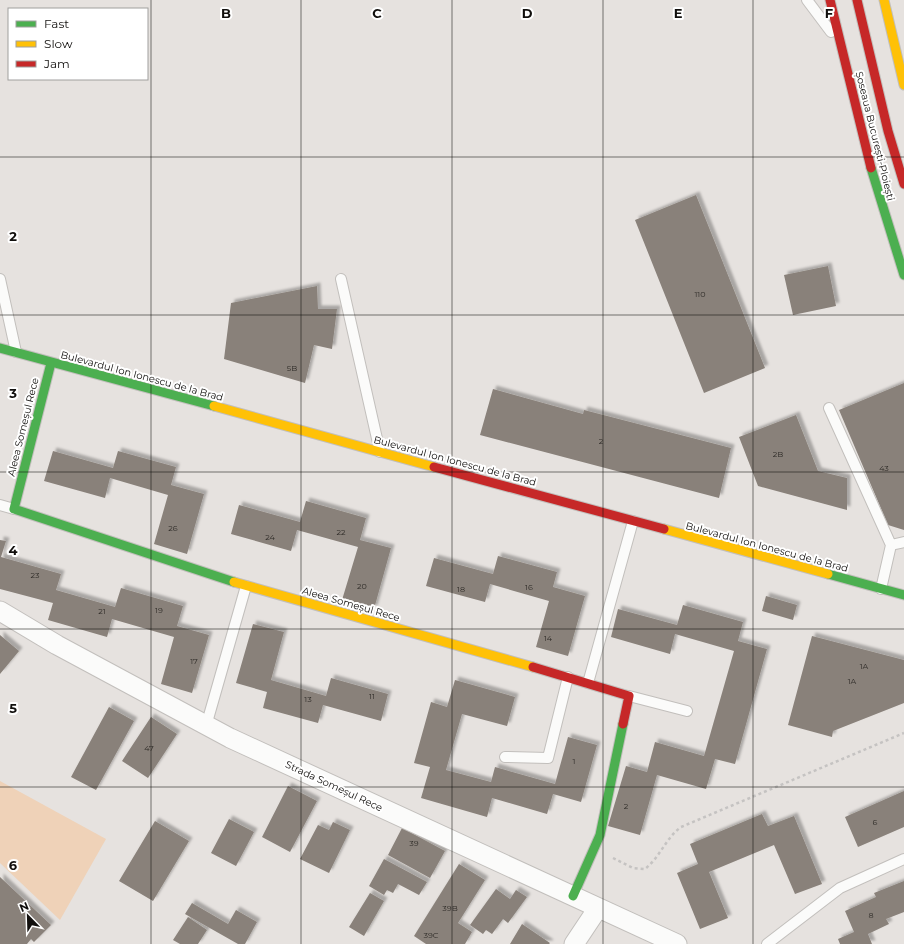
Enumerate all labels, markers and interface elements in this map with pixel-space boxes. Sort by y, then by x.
text: B [221,5,231,21]
text: C [372,5,382,21]
text: D [522,5,533,21]
text: E [674,5,683,21]
text: F [825,5,833,21]
legend [8,8,148,80]
text: Fast [44,16,69,31]
text: Slow [44,36,73,51]
text: Jam [43,56,70,71]
street label: Șoseaua București-Ploiești [853,70,897,202]
text: 2 [9,228,17,244]
house number: 110 [694,289,706,299]
street label: Bulevardul Ion Ionescu de la Brad [59,348,225,404]
house number: 5B [287,363,297,373]
street label: Aleea Someșul Rece [4,376,42,478]
text: 3 [8,385,17,401]
street label: Bulevardul Ion Ionescu de la Brad [372,433,538,489]
house number: 2 [599,436,604,446]
house number: 2B [773,449,783,459]
house number: 43 [879,463,889,473]
street label: Bulevardul Ion Ionescu de la Brad [684,519,850,575]
house number: 26 [168,523,178,533]
house number: 22 [336,527,346,537]
house number: 24 [265,532,276,542]
text: 4 [9,542,18,558]
house number: 23 [30,570,40,580]
house number: 20 [357,581,367,591]
house number: 16 [525,582,533,592]
street label: Aleea Someșul Rece [301,584,401,624]
house number: 18 [457,584,465,594]
house number: 19 [155,605,163,615]
house number: 21 [98,606,106,616]
house number: 14 [544,633,553,643]
house number: 17 [190,656,198,666]
house number: 1A [860,661,869,671]
house number: 1A [848,676,857,686]
house number: 11 [369,691,375,701]
house number: 13 [304,694,312,704]
text: 5 [9,700,17,716]
house number: 47 [144,743,154,753]
house number: 1 [573,756,575,766]
street label: Strada Someșul Rece [283,758,385,814]
house number: 2 [624,801,629,811]
house number: 6 [873,817,878,827]
house number: 39 [409,838,419,848]
text: 6 [9,857,18,873]
north arrow [8,896,48,936]
text: N [17,899,31,915]
house number: 39B [442,903,458,913]
house number: 8 [868,910,874,920]
house number: 39C [423,930,439,940]

